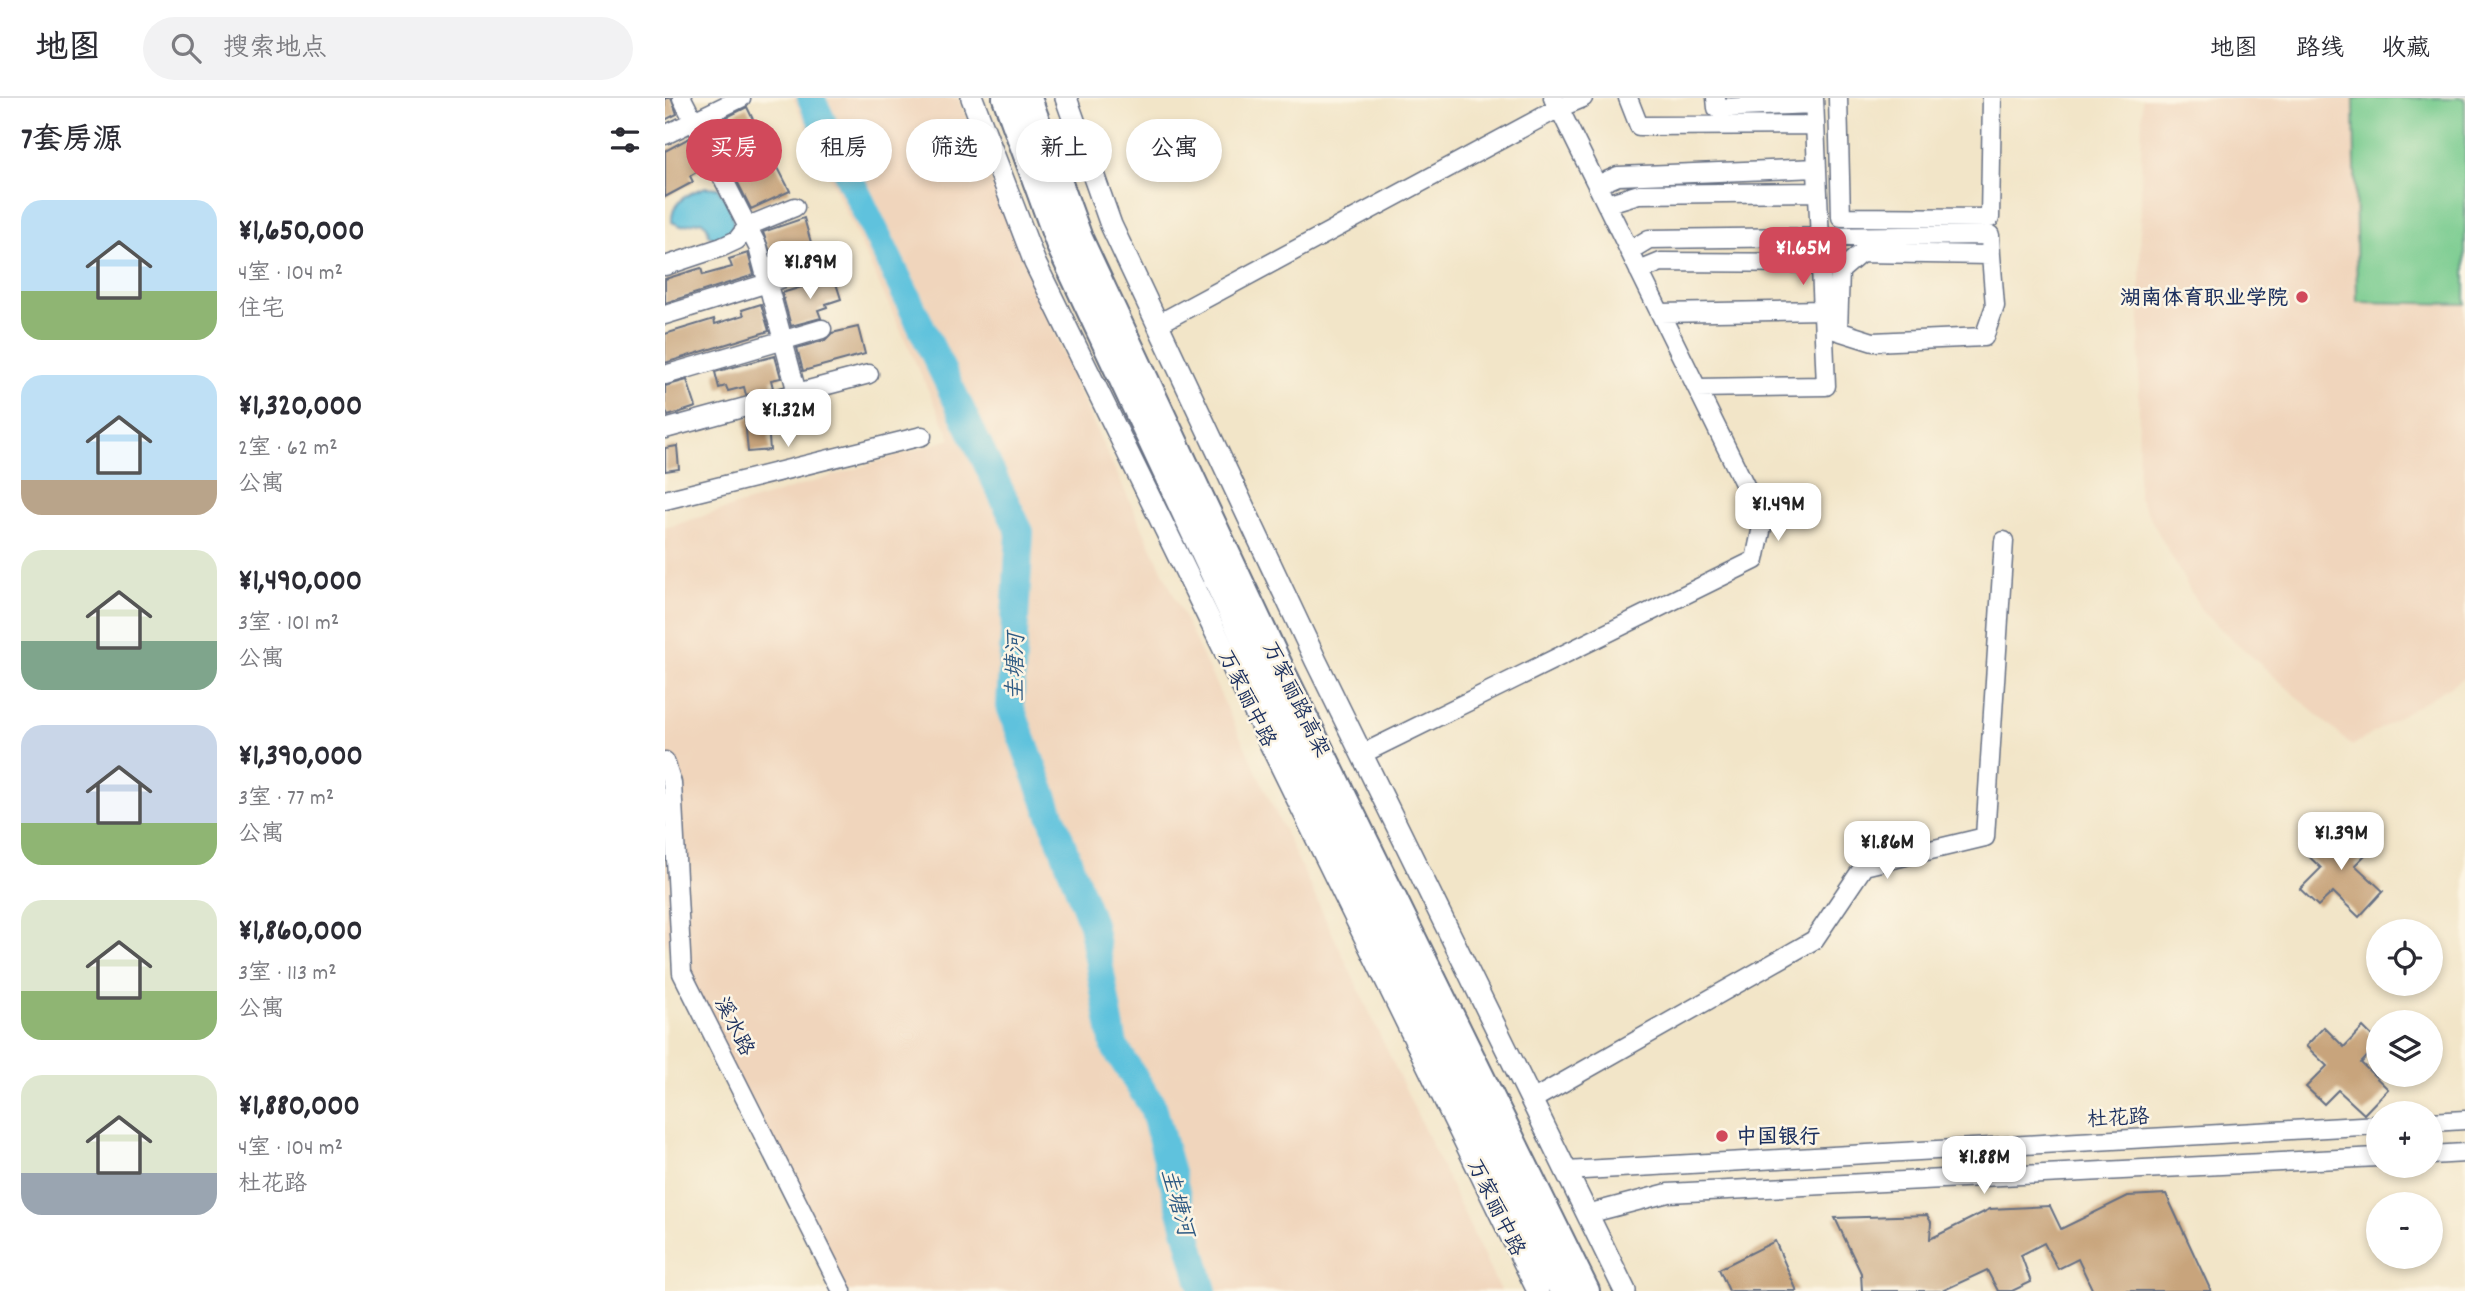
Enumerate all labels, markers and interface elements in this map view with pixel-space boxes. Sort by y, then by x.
search box [143,17,633,80]
text: 地图 [35,27,101,74]
icon: search [167,29,205,67]
text: 搜索地点 [223,31,327,68]
text: 地图 [2210,33,2258,67]
text: 路线 [2296,33,2344,67]
text: 收藏 [2382,33,2430,67]
chip: 买房 [686,119,782,182]
chip: 租房 [796,119,892,182]
chip: 筛选 [906,119,1002,182]
chip: 新上 [1016,119,1112,182]
chip: 公寓 [1126,119,1222,182]
text: 7套房源 [21,121,123,164]
icon: filters [606,121,644,159]
text: ¥1,650,000 [238,212,364,255]
icon: home [77,228,161,312]
pin: ¥1.65M [1746,228,1860,287]
text: ¥1.65M [1775,233,1831,266]
pin: ¥1.89M [753,242,867,301]
text: ¥1.89M [783,247,837,280]
text: 4室 · 104 m² [238,258,343,291]
place label: 湖南体育职业学院 [2120,285,2288,315]
marker: 湖南体育职业学院 [2294,289,2310,305]
text: 住宅 [238,294,284,327]
text: ¥1,320,000 [238,387,362,430]
pin: ¥1.32M [731,390,845,449]
text: ¥1.32M [761,395,815,428]
icon: home [77,403,161,487]
text: 2室 · 62 m² [238,433,338,466]
text: 公寓 [238,469,284,502]
pin: ¥1.49M [1721,484,1835,543]
text: ¥1.49M [1751,489,1805,522]
text: ¥1,490,000 [238,562,362,605]
icon: home [77,578,161,662]
text: 3室 · 101 m² [238,608,339,641]
water label: 圭塘河 [1000,628,1035,702]
street label: 万家丽路高架 [1253,637,1335,764]
text: 公寓 [238,644,284,677]
street label: 万家丽中路 [1209,646,1282,753]
text: ¥1,390,000 [238,737,363,780]
icon: home [77,753,161,837]
text: 3室 · 77 m² [238,783,334,816]
pin: ¥1.39M [2284,812,2398,872]
text: ¥1.39M [2314,818,2368,851]
text: 公寓 [238,819,284,852]
pin: ¥1.86M [1830,822,1944,881]
text: ¥1.86M [1860,827,1914,860]
text: ¥1,860,000 [238,912,363,955]
map controls [2366,919,2443,1269]
button: locate [2366,919,2443,996]
icon: home [77,928,161,1012]
text: 3室 · 113 m² [238,958,337,991]
street label: 溪水路 [705,992,760,1062]
text: 公寓 [238,994,284,1027]
button: layers [2366,1010,2443,1087]
text: ¥1,880,000 [238,1087,360,1130]
button: + [2366,1101,2443,1178]
icon: home [77,1103,161,1187]
street label: 杜花路 [2086,1103,2150,1137]
place label: 中国银行 [1736,1124,1820,1154]
marker: 中国银行 [1714,1128,1730,1144]
text: 4室 · 104 m² [238,1133,343,1166]
pin: ¥1.88M [1927,1136,2041,1196]
text: ¥1.88M [1958,1142,2010,1175]
street label: 万家丽中路 [1458,1155,1531,1262]
water label: 圭塘河 [1151,1165,1202,1244]
text: 杜花路 [238,1169,307,1202]
button: − [2366,1192,2443,1269]

